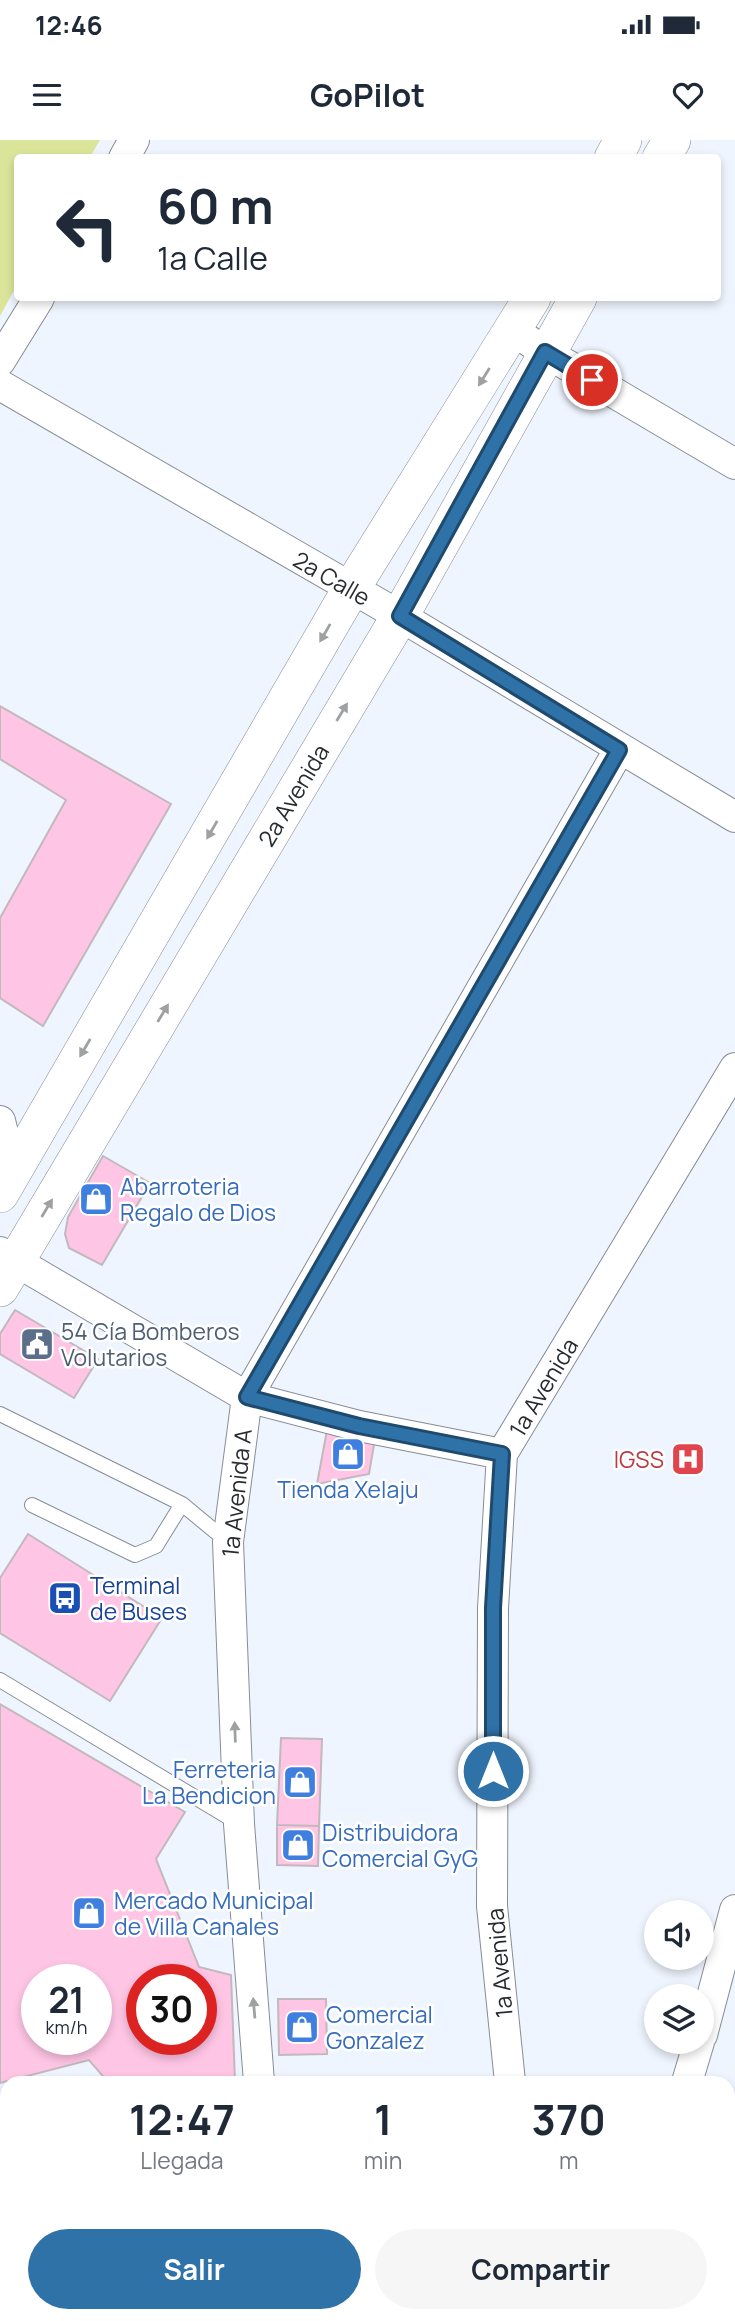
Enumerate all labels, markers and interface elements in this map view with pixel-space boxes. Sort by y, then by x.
text: 12:46 [35,7,103,43]
text: GoPilot [310,73,425,117]
icon: menu [28,76,66,114]
icon: heart [669,76,707,114]
text: 60 m [157,172,274,239]
icon: left [42,182,133,273]
text: 1a Calle [157,236,268,280]
pin [562,350,622,410]
icon: arrive [573,361,611,399]
one-way arrow [477,367,490,386]
street label: 2a Calle [288,543,376,613]
one-way arrow [319,623,332,642]
one-way arrow [336,703,349,722]
street label: 2a Avenida [250,738,336,852]
one-way arrow [205,820,218,839]
one-way arrow [157,1003,170,1022]
one-way arrow [79,1038,92,1057]
place label: Abarroteria Regalo de Dios [120,1170,276,1228]
shop icon: Abarroteria Regalo de Dios [77,1180,115,1218]
one-way arrow [41,1199,53,1218]
place label: 54 Cía Bomberos Volutarios [61,1315,240,1373]
public building icon: 54 Cía Bomberos Volutarios [18,1325,56,1363]
street label: 1a Avenida [501,1332,585,1442]
street label: 1a Avenida A [213,1427,259,1559]
shop icon: Tienda Xelaju [329,1435,367,1473]
hospital icon: IGSS [669,1440,707,1478]
place label: IGSS [614,1443,664,1475]
place label: Tienda Xelaju [277,1473,419,1505]
place label: Terminal de Buses [90,1569,187,1627]
bus stop icon: Terminal de Buses [46,1579,84,1617]
one-way arrow [230,1721,241,1743]
position arrow [456,1734,530,1808]
place label: Ferreteria La Bendicion [142,1753,276,1811]
shop icon: Ferreteria La Bendicion [281,1763,319,1801]
place label: Distribuidora Comercial GyG [322,1816,478,1874]
shop icon: Distribuidora Comercial GyG [279,1826,317,1864]
place label: Mercado Municipal de Villa Canales [114,1884,314,1942]
shop icon: Mercado Municipal de Villa Canales [70,1894,108,1932]
map controls [644,1900,714,2054]
button: sound [644,1900,714,1970]
street label: 1a Avenida [478,1907,520,2019]
speed limit sign: 30 [126,1964,217,2055]
text: 21 [48,1976,85,2024]
button: layers [644,1984,714,2054]
one-way arrow [248,1997,259,2019]
place label: Comercial Gonzalez [326,1998,433,2056]
shop icon: Comercial Gonzalez [283,2008,321,2046]
text: km/h [46,2015,87,2039]
text: 12:47 [129,2090,235,2148]
text: 1 [374,2090,392,2148]
text: 370 [531,2090,606,2148]
text: Llegada [140,2144,224,2176]
text: min [364,2144,402,2176]
text: m [559,2144,578,2176]
button: Salir [28,2229,361,2309]
button: Compartir [375,2229,707,2309]

